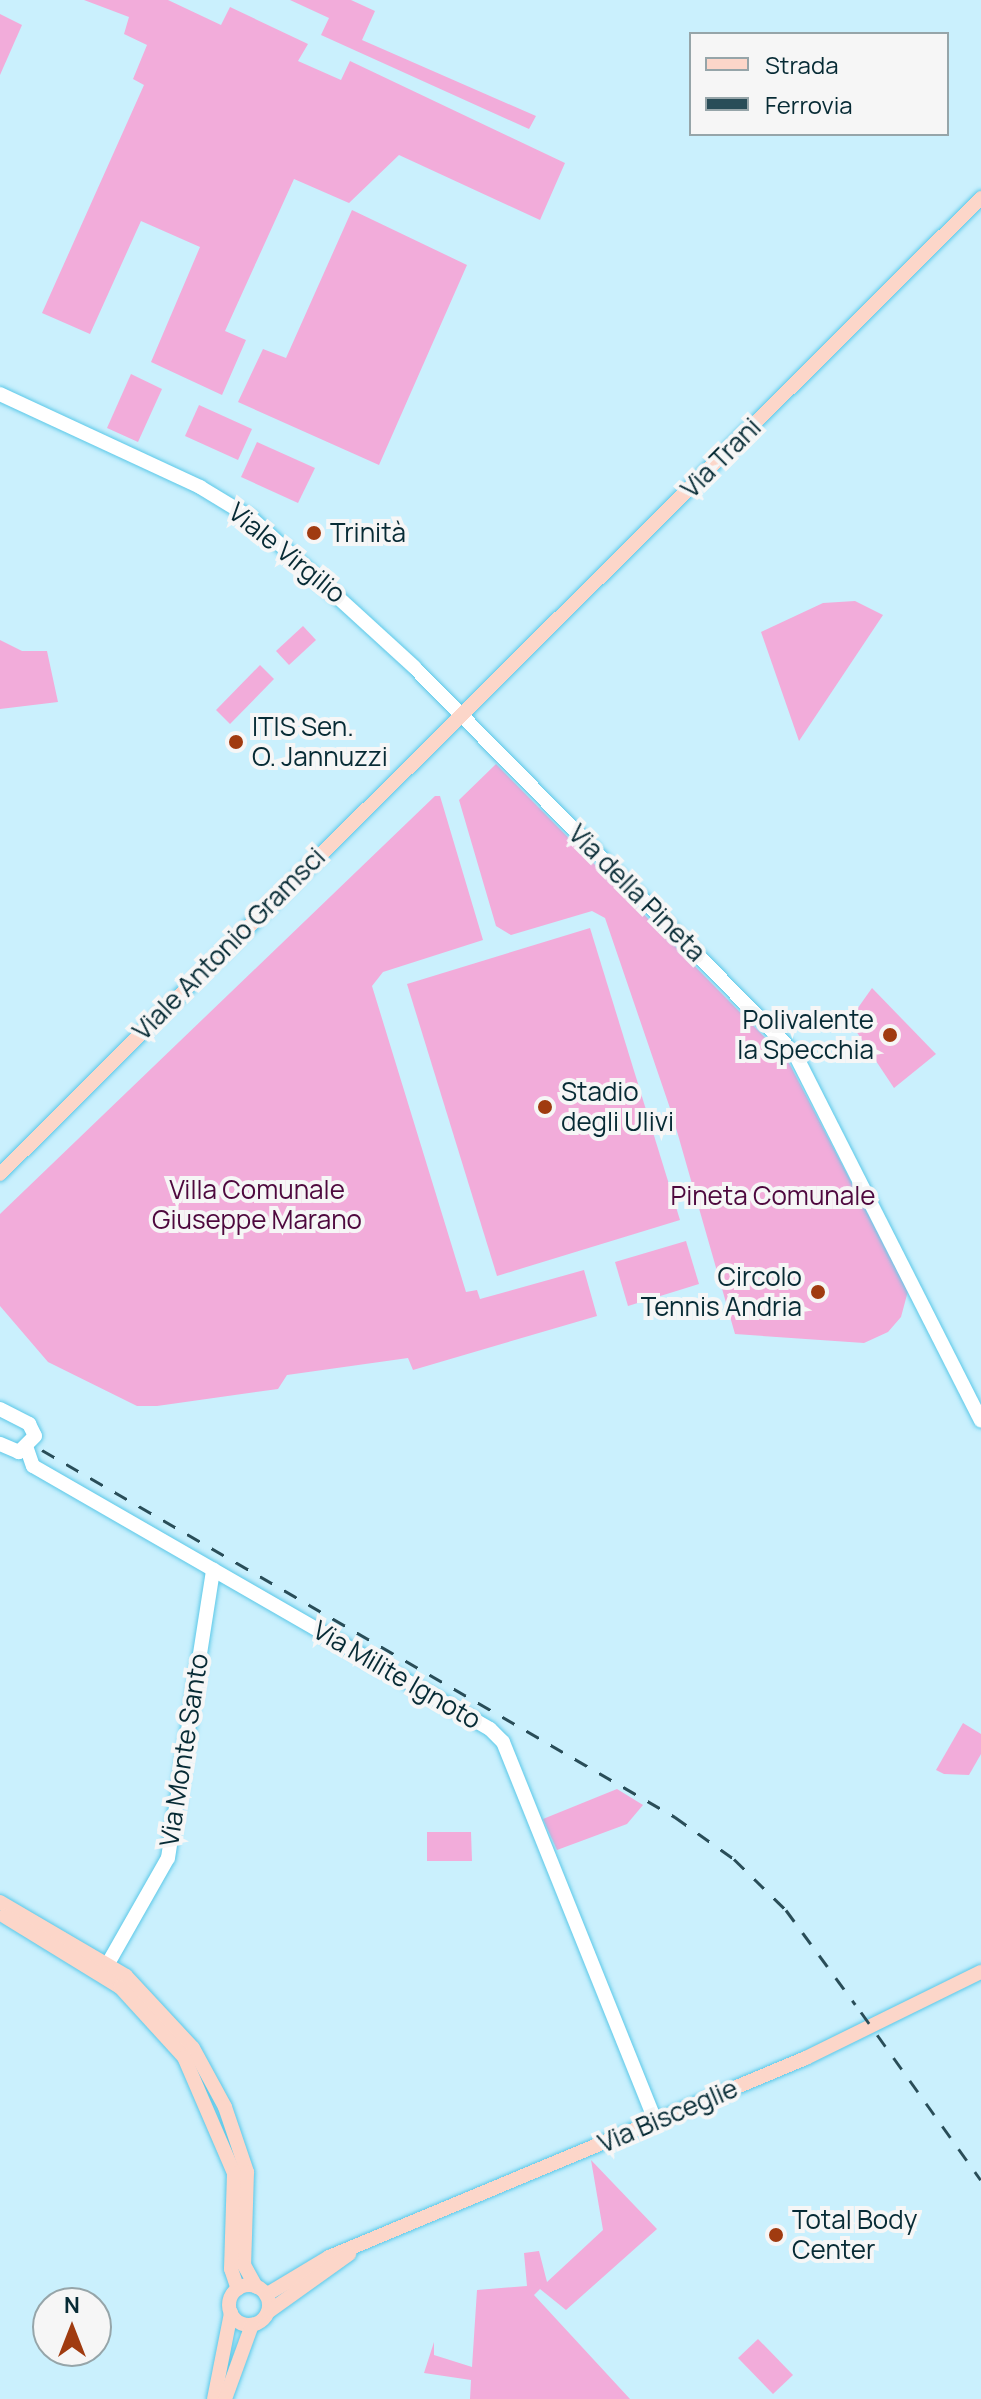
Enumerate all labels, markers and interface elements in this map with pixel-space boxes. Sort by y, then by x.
legend [689,32,949,136]
text: Strada [765,48,838,81]
text: Ferrovia [765,88,853,121]
street label: Via Trani [675,412,767,504]
street label: Viale Virgilio [222,496,352,610]
place label: Trinità [330,517,406,549]
marker: Trinità [305,524,323,542]
place label: ITIS Sen. O. Jannuzzi [252,711,388,772]
marker: ITIS Sen. O. Jannuzzi [227,733,245,751]
street label: Via della Pineta [562,818,712,968]
street label: Viale Antonio Gramsci [126,841,332,1047]
place label: Polivalente la Specchia [737,1004,874,1066]
marker: Polivalente la Specchia [881,1026,899,1044]
place label: Stadio degli Ulivi [561,1076,674,1138]
marker: Stadio degli Ulivi [536,1098,554,1116]
park label: Villa Comunale Giuseppe Marano [152,1174,362,1236]
park label: Pineta Comunale [670,1180,876,1212]
place label: Circolo Tennis Andria [641,1261,802,1322]
marker: Circolo Tennis Andria [809,1283,827,1301]
street label: Via Milite Ignoto [307,1614,487,1736]
street label: Via Monte Santo [153,1651,215,1849]
street label: Via Bisceglie [594,2073,742,2159]
place label: Total Body Center [792,2204,917,2266]
marker: Total Body Center [767,2226,785,2244]
north arrow [32,2287,112,2367]
text: N [64,2290,80,2320]

